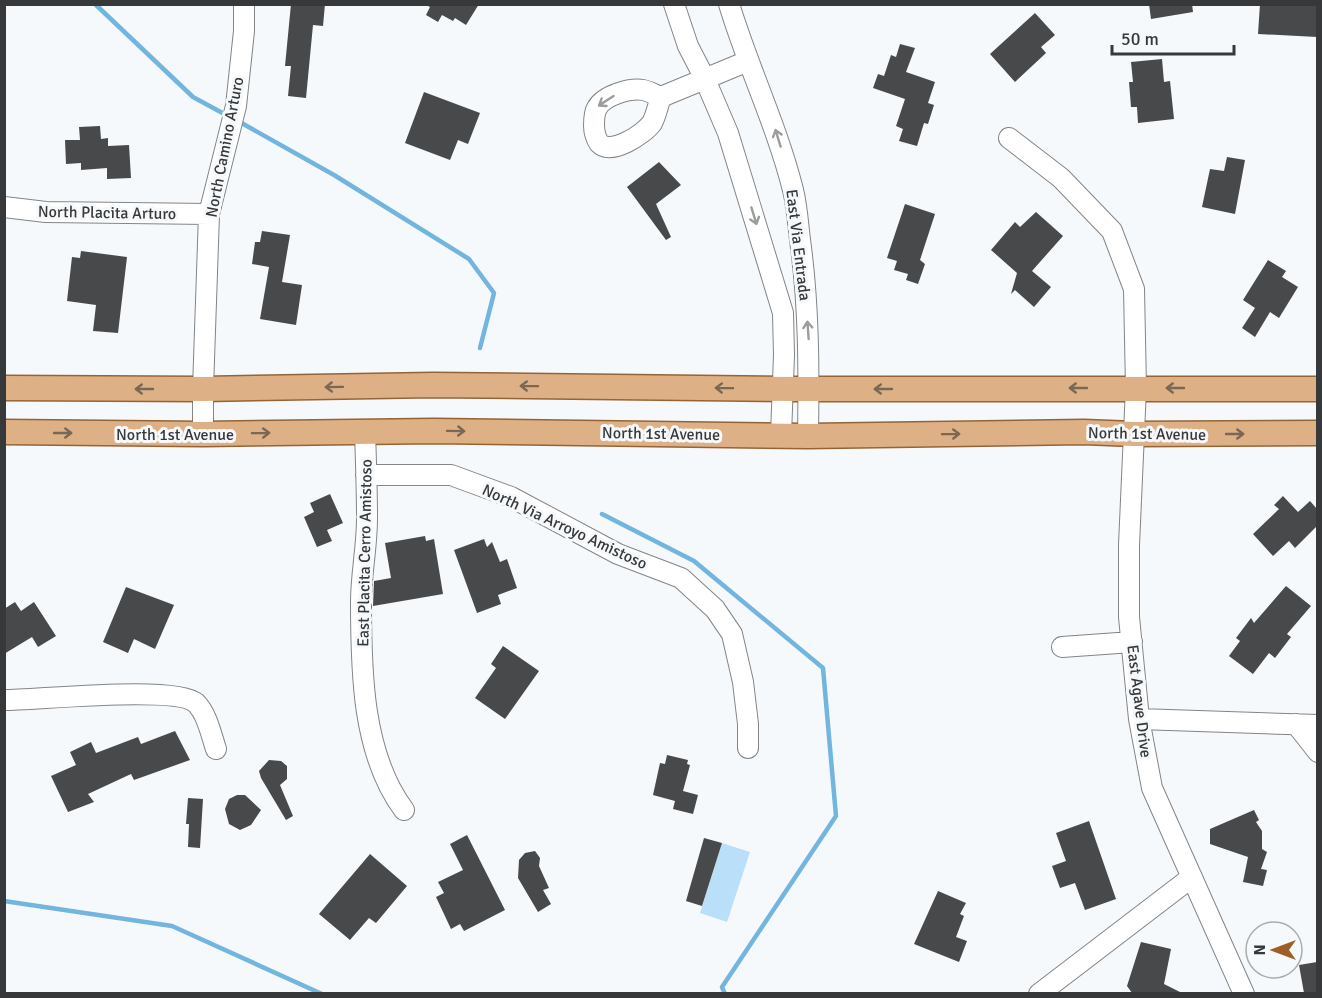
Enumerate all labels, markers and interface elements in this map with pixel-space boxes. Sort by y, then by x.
scale bar [1112,18,1234,56]
text: 50 m [1121,28,1159,50]
street label: North Camino Arturo [202,75,248,219]
one-way arrow [598,96,615,108]
one-way arrow [772,129,783,148]
street label: East Via Entrada [781,188,815,302]
street label: North Placita Arturo [38,202,176,224]
one-way arrow [749,206,760,225]
one-way arrow [803,321,814,341]
one-way arrow [519,380,539,392]
one-way arrow [324,381,344,392]
one-way arrow [714,382,734,394]
one-way arrow [1068,382,1088,394]
one-way arrow [1166,382,1186,394]
one-way arrow [135,383,155,395]
one-way arrow [873,383,893,395]
street label: North 1st Avenue [602,423,720,445]
street label: North 1st Avenue [1088,423,1206,445]
street label: North 1st Avenue [116,425,234,445]
one-way arrow [446,425,466,437]
one-way arrow [52,427,72,439]
one-way arrow [251,428,271,439]
one-way arrow [940,428,960,440]
one-way arrow [1224,428,1244,440]
street label: East Placita Cerro Amistoso [353,459,377,647]
street label: North Via Arroyo Amistoso [479,480,650,574]
street label: East Agave Drive [1122,644,1156,759]
north arrow [1244,920,1304,980]
text: N [1250,944,1270,956]

